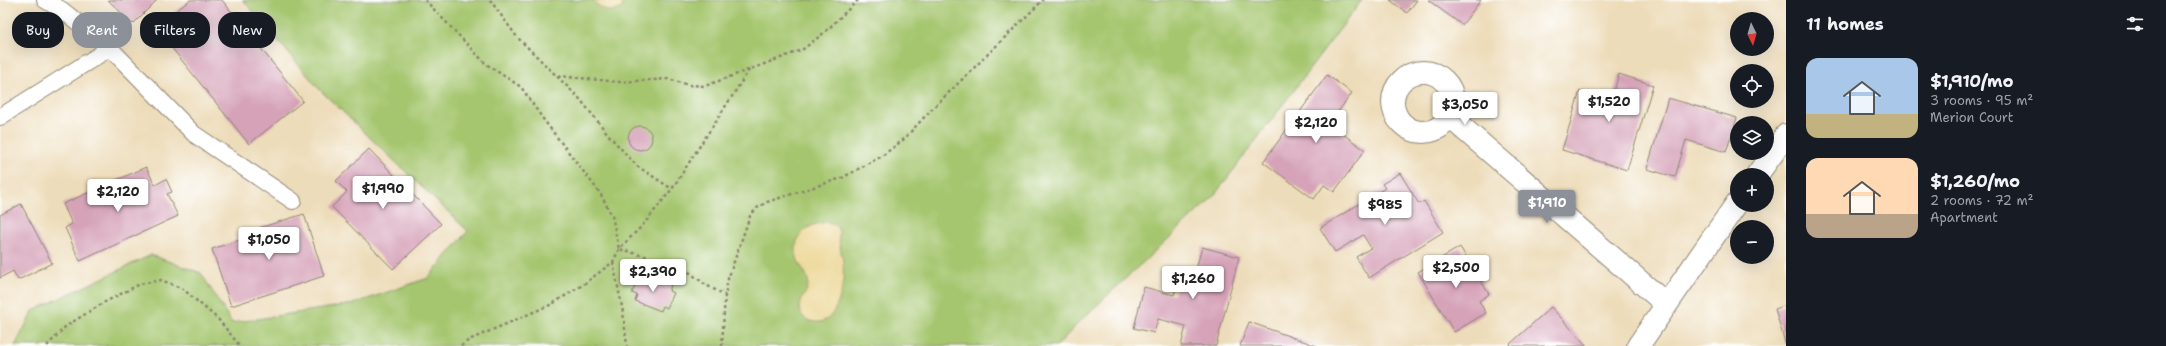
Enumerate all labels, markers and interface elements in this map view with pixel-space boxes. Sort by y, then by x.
chip: Buy [12,12,64,48]
chip: Rent [72,12,132,48]
chip: Filters [140,12,210,48]
chip: New [218,12,276,48]
north arrow [1730,12,1774,56]
map controls [1730,12,1774,264]
text: 11 homes [1806,13,1884,35]
icon: filters [2124,13,2146,35]
button: locate [1730,64,1774,108]
text: $1,910/mo [1930,70,2014,92]
icon: home [1838,74,1886,122]
pin: $1,520 [1576,89,1642,123]
pin: $3,050 [1432,92,1498,126]
text: 3 rooms · 95 m² [1930,92,2033,109]
text: $1,520 [1587,93,1631,110]
text: $3,050 [1442,96,1489,113]
text: Merion Court [1930,109,2013,126]
pin: $2,120 [1283,110,1349,144]
text: $2,120 [1294,114,1338,131]
button: layers [1730,116,1774,160]
button: + [1730,168,1774,212]
text: $1,260/mo [1930,170,2020,192]
icon: home [1838,174,1886,222]
pin: $1,990 [350,176,416,210]
pin: $2,120 [85,179,151,213]
text: $1,990 [362,180,404,197]
text: $2,120 [96,183,140,200]
pin: $1,910 [1514,190,1580,224]
pin: $985 [1361,192,1409,226]
text: 2 rooms · 72 m² [1930,192,2034,209]
text: $1,910 [1527,194,1567,211]
text: $985 [1368,196,1402,213]
text: Apartment [1930,209,1998,226]
button: − [1730,220,1774,264]
pin: $1,050 [236,227,302,261]
text: $1,050 [247,231,291,248]
pin: $2,500 [1423,255,1489,289]
pin: $2,390 [620,259,686,293]
text: $2,500 [1432,259,1480,276]
text: $2,390 [629,263,677,280]
pin: $1,260 [1160,266,1226,300]
text: $1,260 [1171,270,1215,287]

